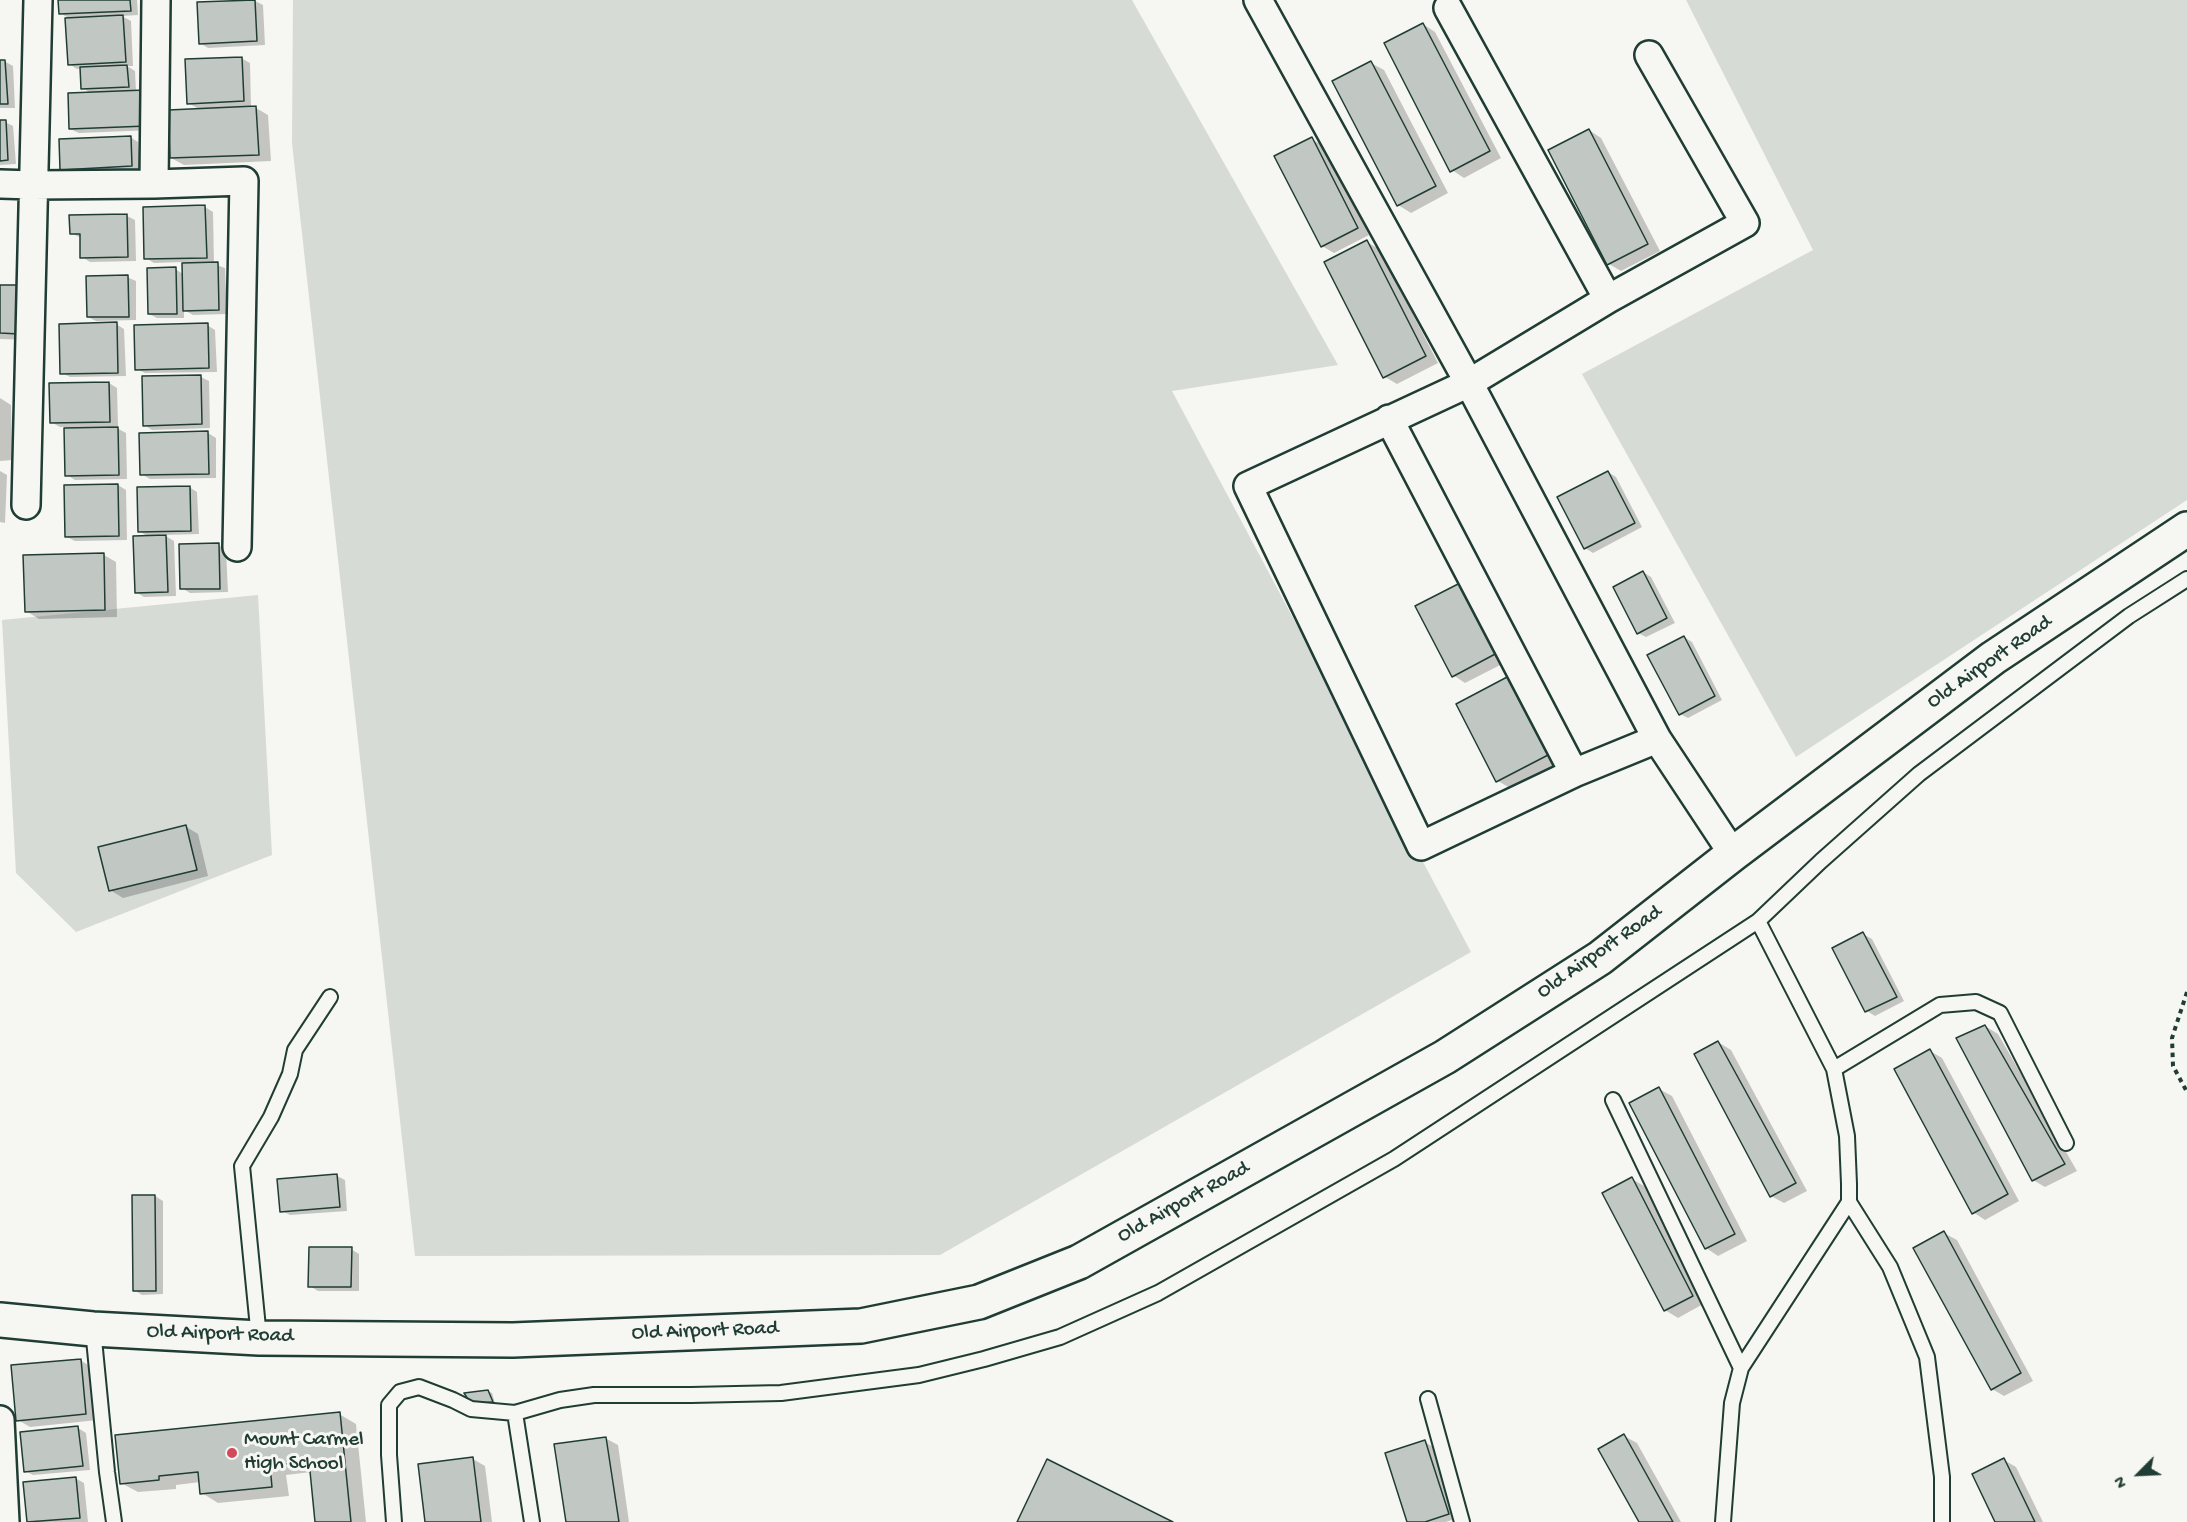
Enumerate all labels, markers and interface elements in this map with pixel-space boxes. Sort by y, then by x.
street label: Old Airport Road [1923,611,2057,715]
street label: Old Airport Road [1533,901,1667,1005]
street label: Old Airport Road [1114,1156,1254,1250]
street label: Old Airport Road [631,1317,779,1347]
street label: Old Airport Road [146,1320,294,1350]
place label: Mount Carmel High School [244,1428,364,1478]
north arrow [2109,1444,2169,1504]
marker: Mount Carmel High School [225,1446,239,1460]
text: N [2111,1473,2133,1490]

